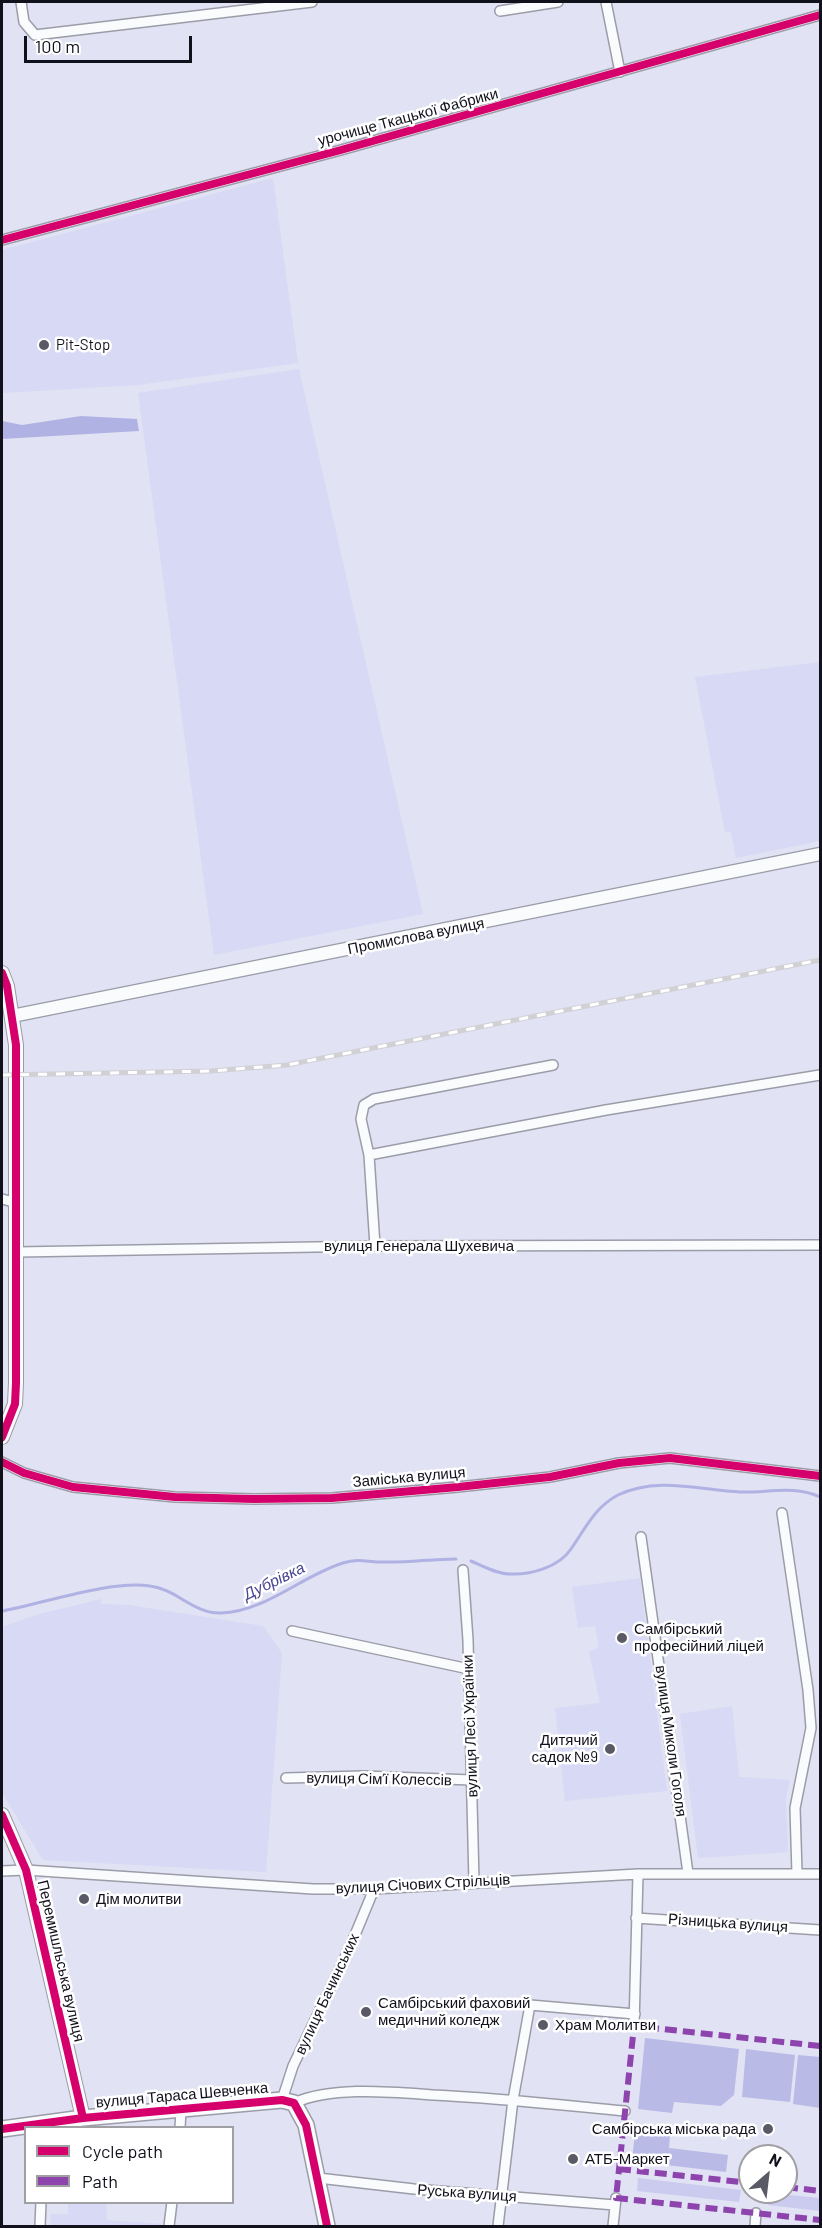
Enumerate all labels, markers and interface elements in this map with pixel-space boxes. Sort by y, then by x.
scale bar [27,24,195,62]
text: 100 m [35,35,80,57]
street label: урочище Ткацької Фабрики [316,84,500,150]
place label: Pit-Stop [56,336,110,354]
marker: Pit-Stop [37,338,51,352]
street label: Промислова вулиця [346,914,486,958]
street label: вулиця Генерала Шухевича [324,1237,514,1255]
street label: Заміська вулиця [352,1463,466,1491]
water label: Дубрівка [240,1558,308,1604]
place label: Самбірський професійний ліцей [634,1620,764,1655]
marker: Самбірський професійний ліцей [615,1631,629,1645]
street label: вулиця Лесі Українки [459,1654,481,1798]
street label: вулиця Миколи Гоголя [651,1664,691,1818]
place label: Дитячий садок №9 [532,1731,598,1766]
marker: Дитячий садок №9 [603,1742,617,1756]
street label: вулиця Сімʼї Колессів [306,1769,452,1789]
street label: вулиця Січових Стрільців [335,1870,511,1898]
street label: Перемишльська вулиця [34,1878,88,2044]
place label: Дім молитви [96,1890,181,1908]
marker: Дім молитви [77,1892,91,1906]
street label: Різницька вулиця [667,1910,789,1936]
street label: вулиця Бачинських [291,1930,363,2058]
place label: Самбірський фаховий медичний коледж [378,1994,530,2029]
marker: Самбірський фаховий медичний коледж [359,2005,373,2019]
place label: Храм Молитви [555,2016,656,2034]
marker: Храм Молитви [536,2018,550,2032]
street label: вулиця Тараса Шевченка [95,2078,269,2112]
place label: Самбірська міська рада [592,2120,756,2138]
marker: Самбірська міська рада [761,2122,775,2136]
legend [24,2126,234,2204]
text: Cycle path [82,2140,163,2162]
north arrow [738,2144,798,2204]
text: N [767,2149,785,2170]
place label: АТБ-Маркет [585,2150,670,2168]
marker: АТБ-Маркет [566,2152,580,2166]
text: Path [82,2170,118,2192]
street label: Руська вулиця [417,2181,517,2205]

